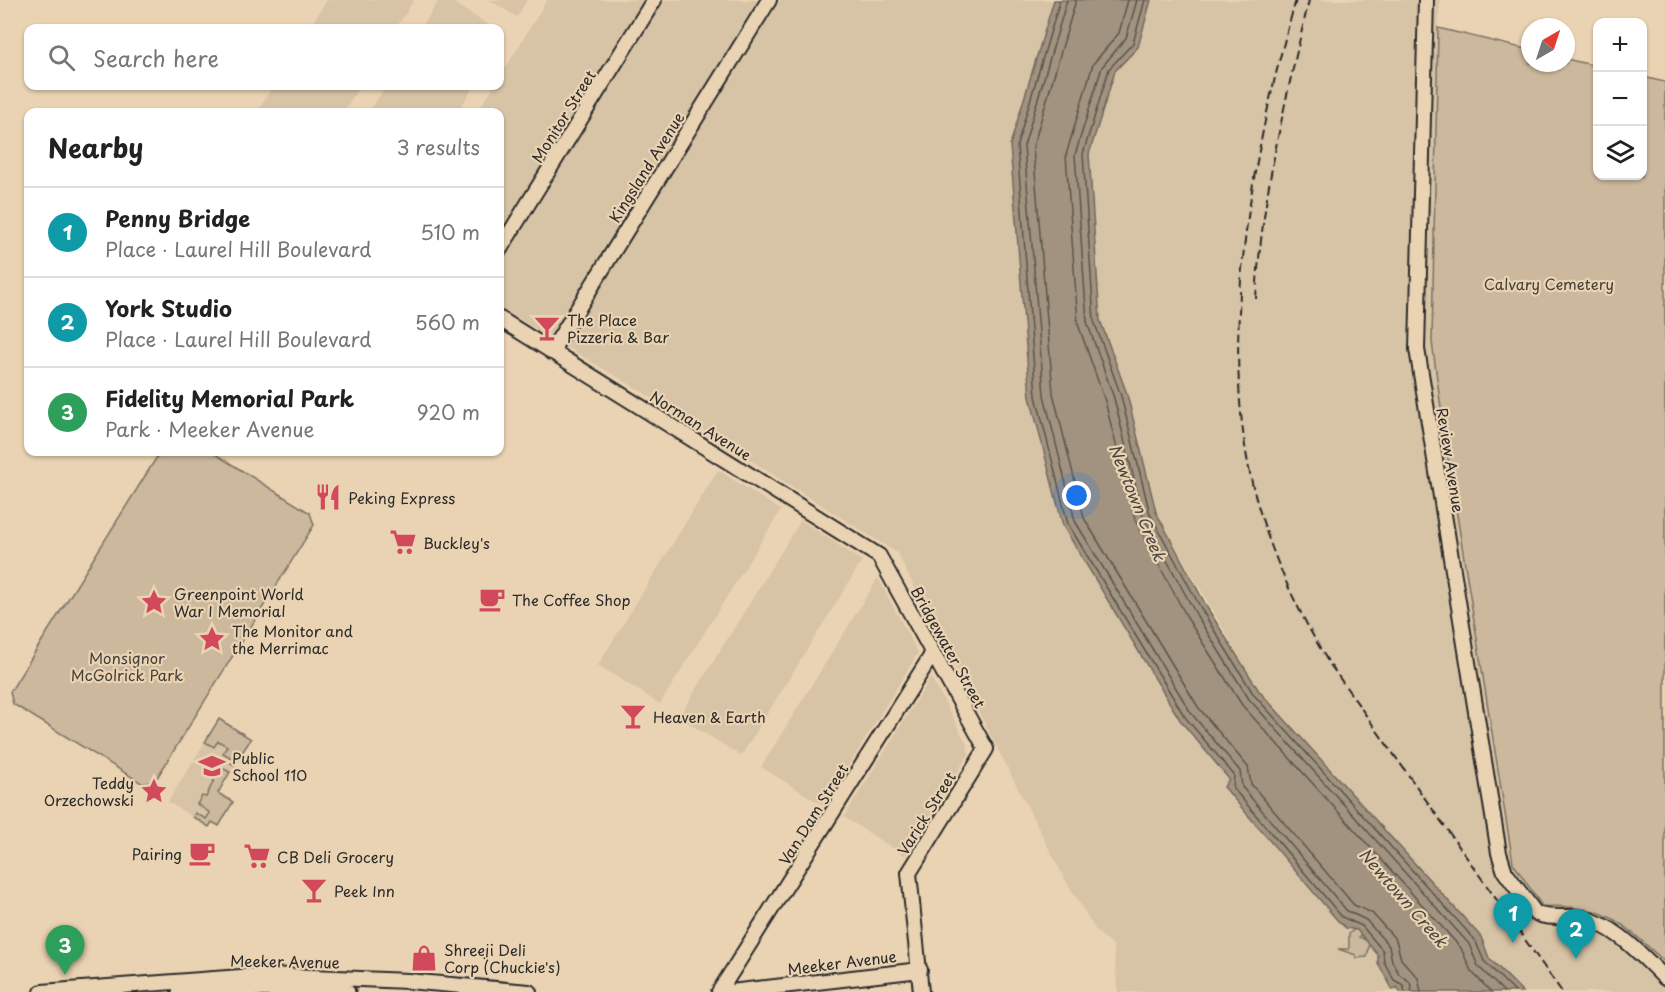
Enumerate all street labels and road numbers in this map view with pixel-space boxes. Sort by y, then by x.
street label: Monitor Street [525,65,601,167]
street label: Kingsland Avenue [603,107,689,227]
street label: Norman Avenue [646,385,756,465]
street label: Review Avenue [1431,406,1471,514]
street label: Bridgewater Street [906,582,992,712]
street label: Van Dam Street [773,759,853,869]
street label: Varick Street [891,767,961,859]
street label: Meeker Avenue [786,944,898,980]
street label: Meeker Avenue [230,949,340,973]

